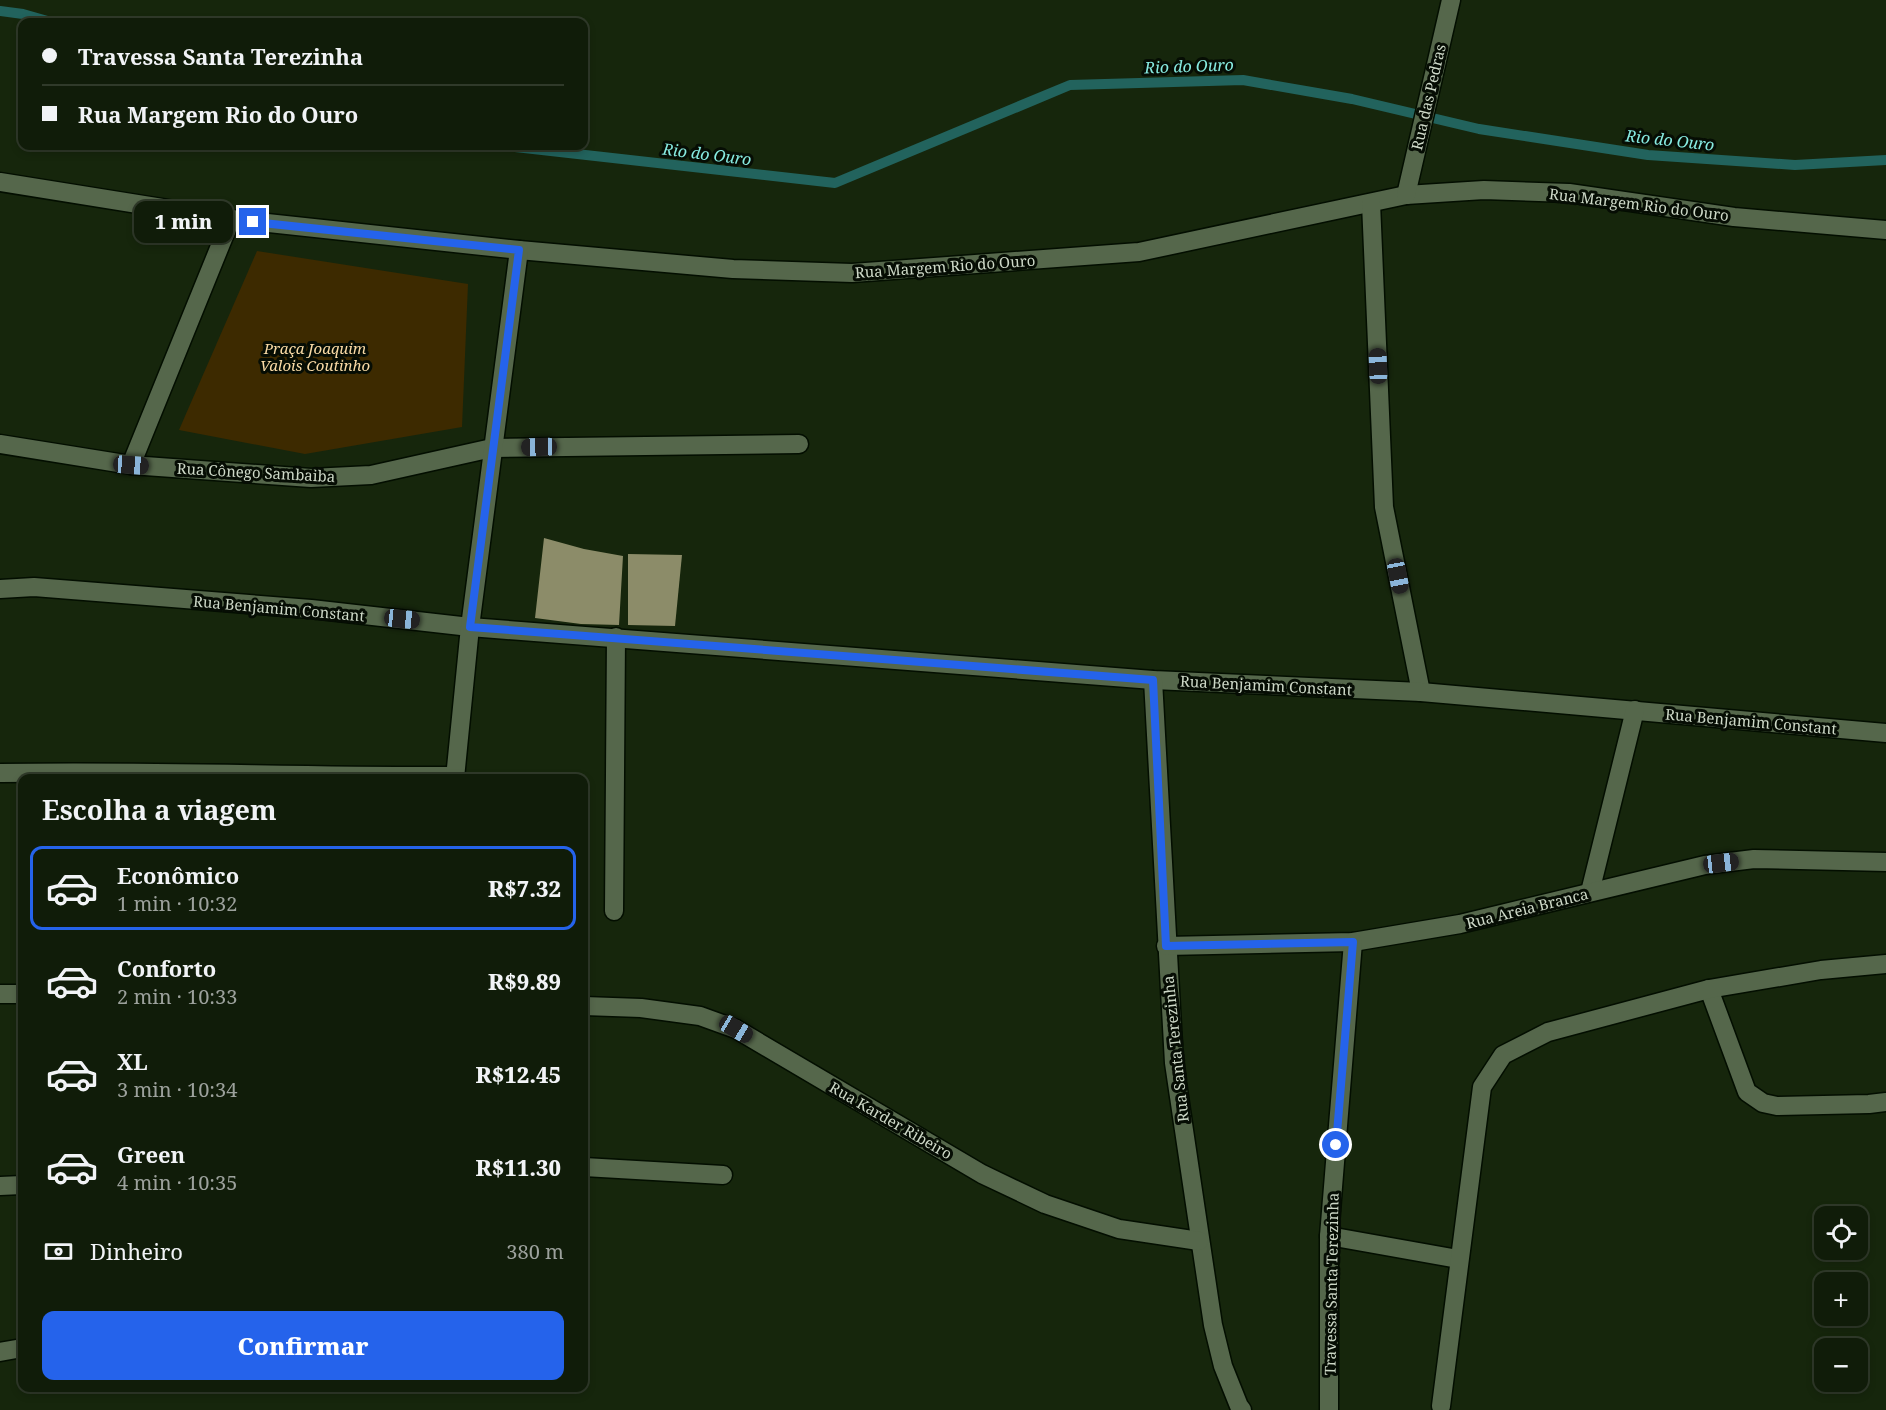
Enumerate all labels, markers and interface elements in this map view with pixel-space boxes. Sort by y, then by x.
text: Travessa Santa Terezinha [78,41,363,71]
street label: Rua das Pedras [1406,42,1450,152]
water label: Rio do Ouro [1143,53,1234,79]
text: Rua Margem Rio do Ouro [78,99,358,129]
water label: Rio do Ouro [1623,124,1716,156]
water label: Rio do Ouro [660,138,753,170]
street label: Rua Margem Rio do Ouro [1548,183,1730,225]
callout: 1 min [133,201,232,243]
text: 1 min [155,208,212,235]
route end [239,208,266,235]
street label: Rua Margem Rio do Ouro [854,250,1036,282]
park label: Praça Joaquim Valois Coutinho [260,338,370,375]
car [1368,348,1388,384]
car [521,438,557,456]
car [112,455,150,475]
street label: Rua Cônego Sambaiba [176,458,336,486]
car [1386,557,1410,595]
street label: Rua Benjamim Constant [192,591,366,625]
car [383,608,421,630]
street label: Rua Benjamim Constant [1179,671,1353,699]
street label: Rua Benjamim Constant [1664,704,1838,738]
text: Escolha a viagem [42,791,277,828]
car [1702,852,1740,874]
text: Econômico [117,860,239,890]
icon: car [45,861,99,915]
text: R$7.32 [488,873,561,903]
street label: Rua Areia Branca [1464,883,1590,933]
text: 1 min · 10:32 [117,890,237,917]
text: Conforto [117,953,216,983]
icon: car [45,954,99,1008]
text: R$9.89 [488,966,561,996]
street label: Rua Santa Terezinha [1157,975,1193,1123]
text: 2 min · 10:33 [117,983,237,1010]
car [716,1012,756,1046]
text: XL [117,1046,148,1076]
icon: car [45,1047,99,1101]
text: R$12.45 [476,1059,561,1089]
text: 3 min · 10:34 [117,1076,237,1103]
street label: Rua Karder Ribeiro [826,1077,956,1163]
route start [1322,1131,1349,1158]
text: Green [117,1139,185,1169]
icon: car [45,1140,99,1194]
text: R$11.30 [476,1152,561,1182]
text: 4 min · 10:35 [117,1169,237,1196]
street label: Travessa Santa Terezinha [1319,1193,1343,1375]
map controls [1814,1206,1868,1392]
button: locate [1814,1206,1868,1260]
icon: cash [42,1235,75,1268]
text: Dinheiro [90,1236,183,1266]
text: 380 m [506,1238,564,1265]
button: + [1814,1272,1868,1326]
button: Confirmar [42,1311,564,1380]
button: − [1814,1338,1868,1392]

